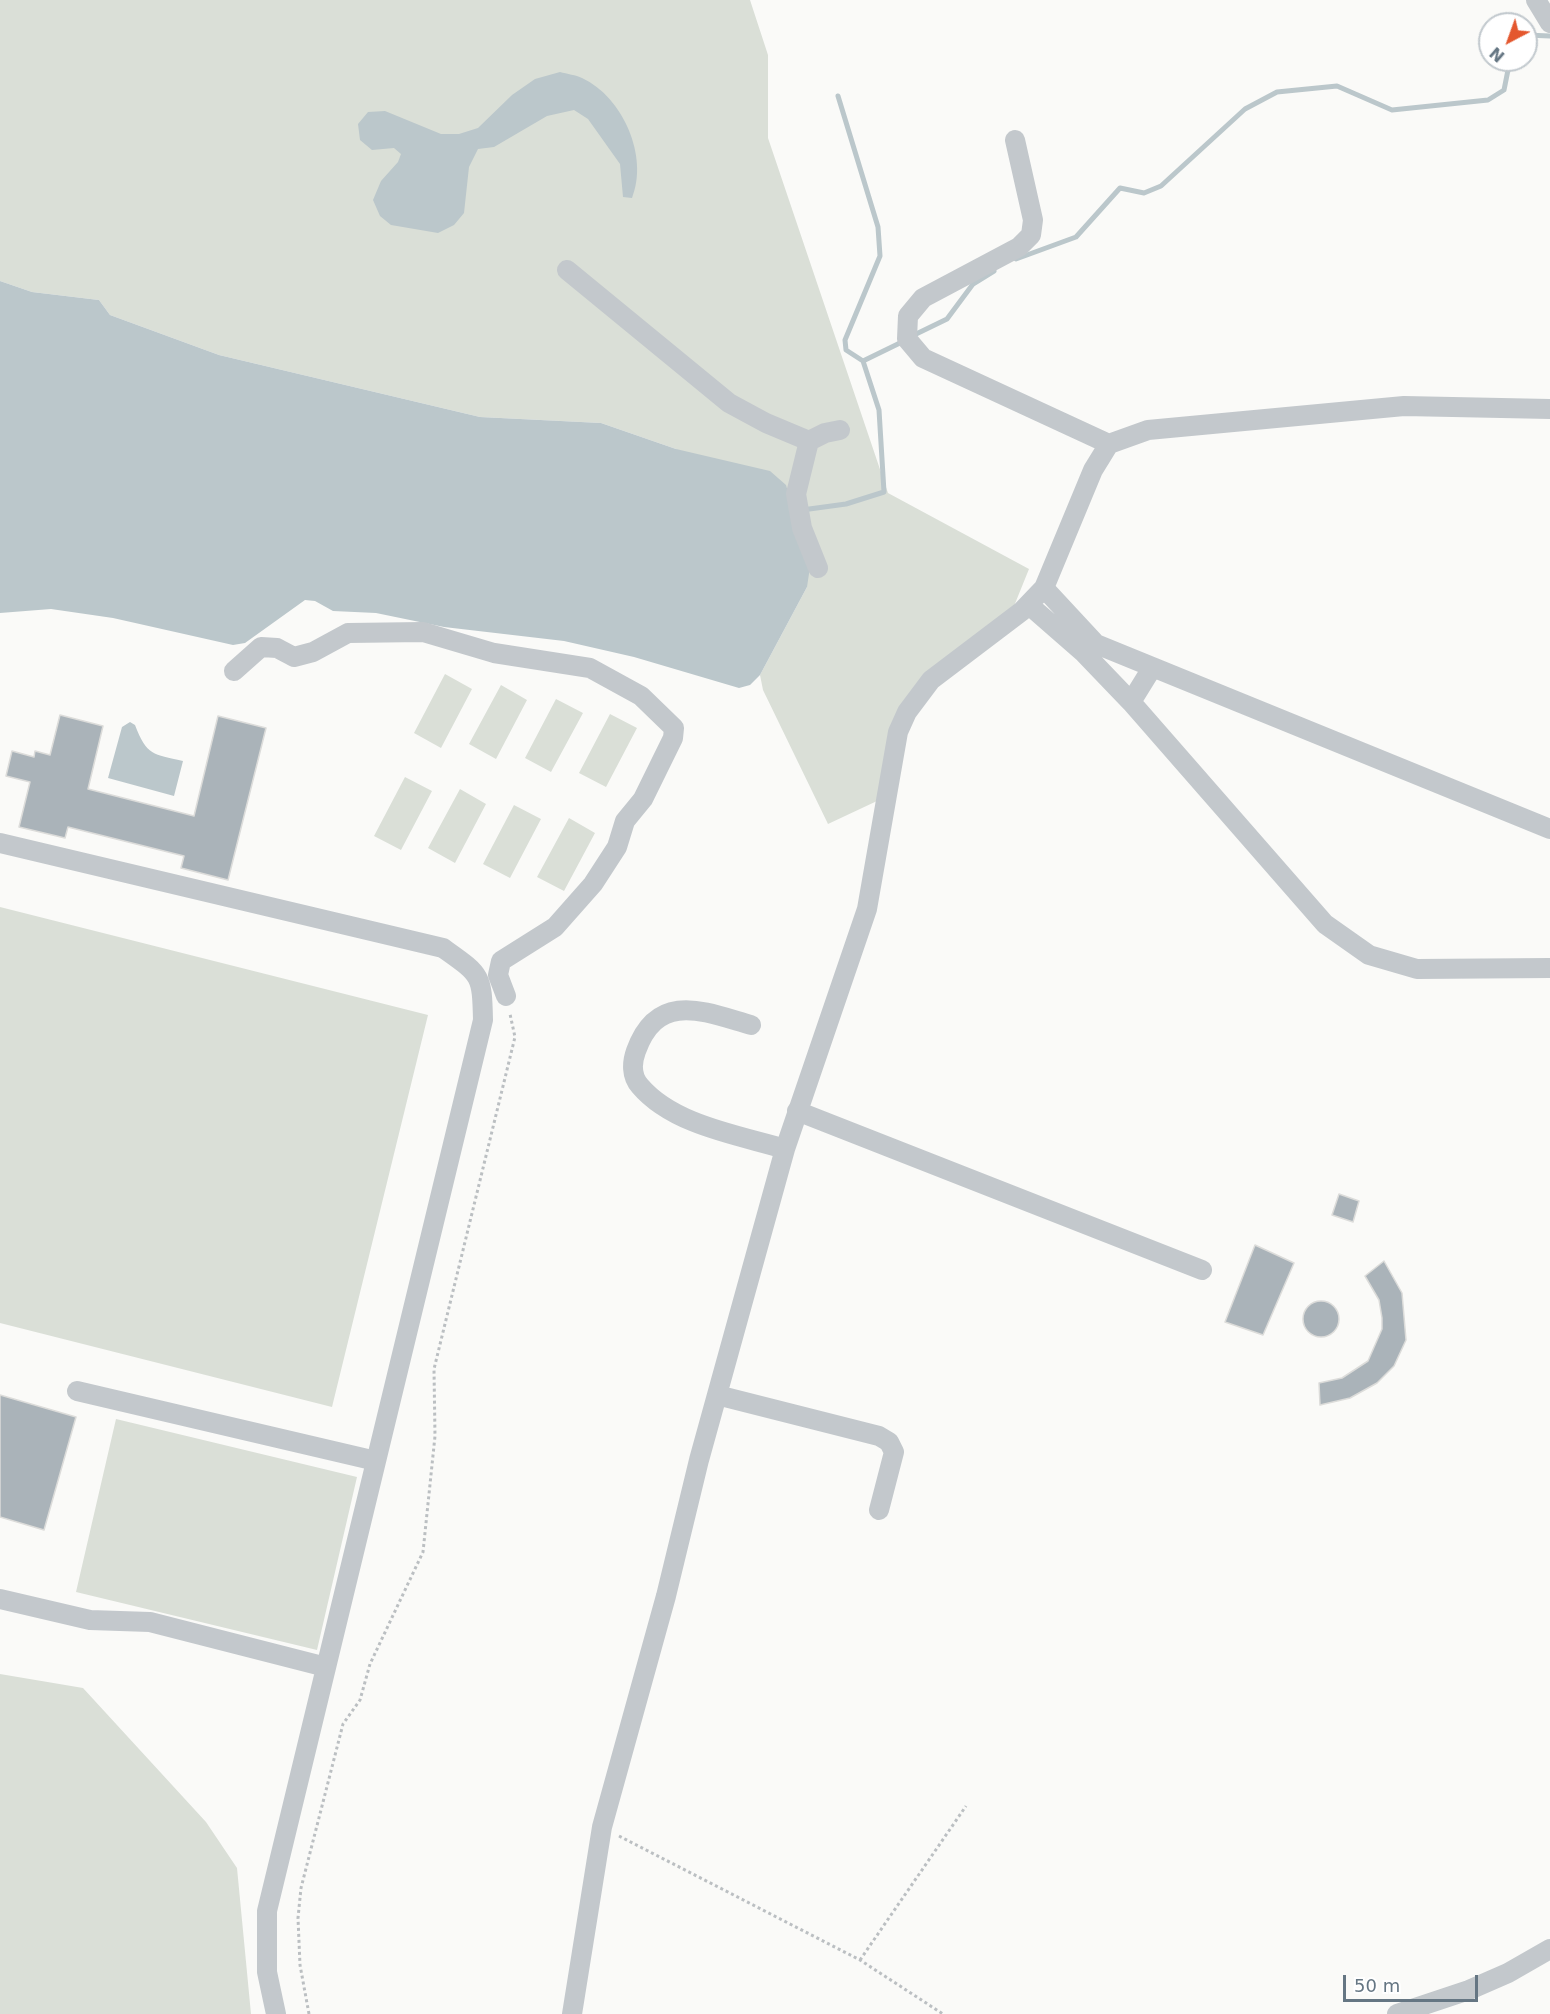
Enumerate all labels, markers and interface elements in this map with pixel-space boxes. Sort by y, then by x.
north arrow [1478,12,1538,72]
text: N [1486,43,1508,66]
scale bar [1346,1963,1481,2001]
text: 50 m [1354,1975,1400,1996]

